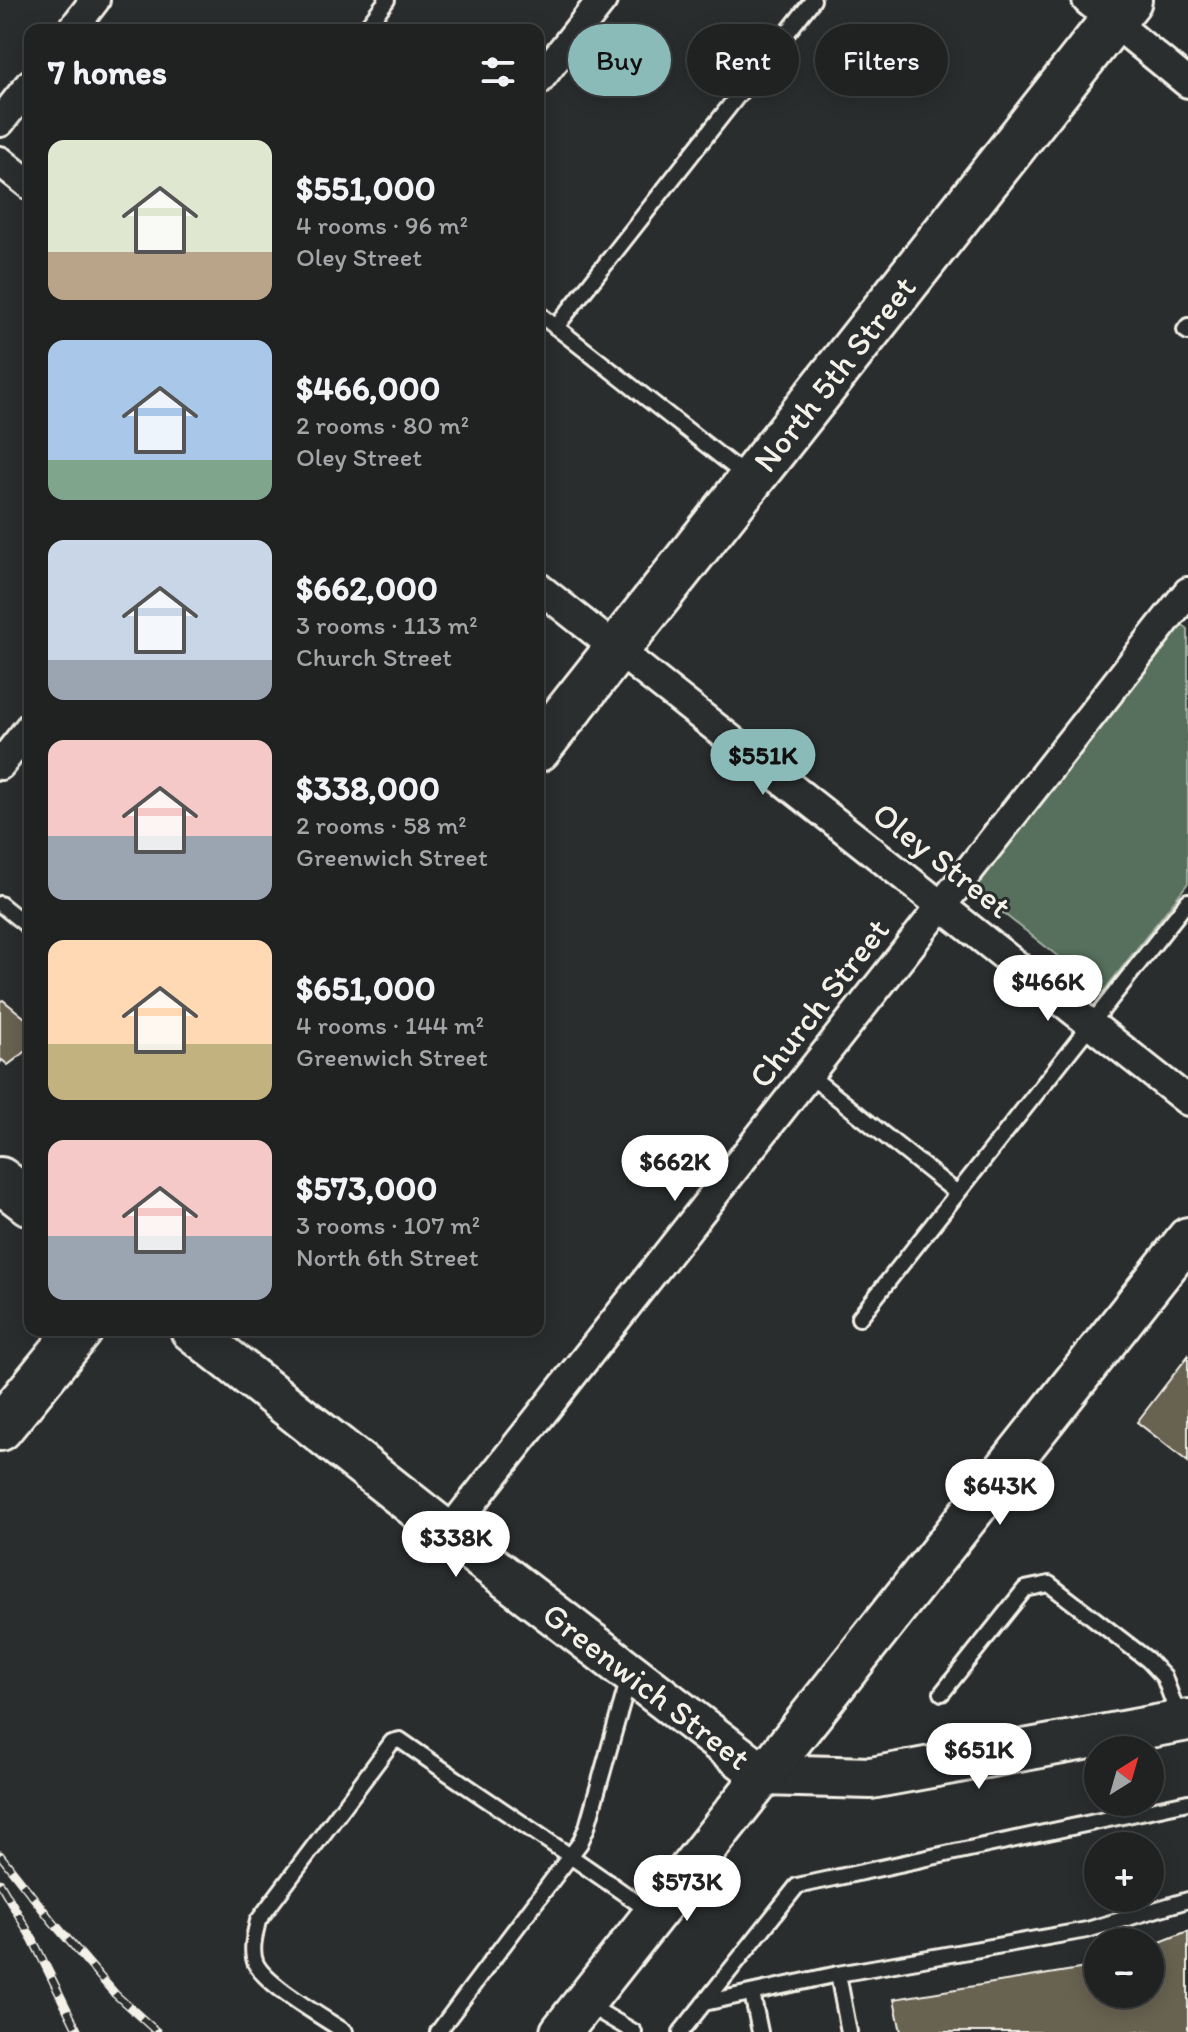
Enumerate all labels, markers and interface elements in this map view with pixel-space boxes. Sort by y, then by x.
chip: Buy [568,24,671,96]
chip: Rent [687,24,799,96]
chip: Filters [815,24,948,96]
icon: filters [476,50,520,94]
text: 7 homes [48,52,167,93]
text: $551,000 [296,168,436,209]
icon: home [112,172,208,268]
text: 4 rooms · 96 m² [296,209,468,241]
text: Oley Street [296,241,422,273]
street label: North 5th Street [744,267,924,480]
text: $466,000 [296,368,441,409]
icon: home [112,372,208,468]
text: 2 rooms · 80 m² [296,409,469,441]
text: Oley Street [296,441,422,473]
text: $662,000 [296,568,438,609]
icon: home [112,572,208,668]
text: 3 rooms · 113 m² [296,609,478,641]
text: Church Street [296,641,452,673]
pin: $551K [707,729,819,797]
text: $551K [728,739,798,771]
text: $338,000 [296,768,440,809]
icon: home [112,772,208,868]
street label: Oley Street [864,793,1020,927]
text: 2 rooms · 58 m² [296,809,467,841]
text: Greenwich Street [296,841,488,873]
street label: Church Street [740,910,898,1096]
pin: $466K [992,955,1104,1023]
text: $466K [1012,965,1084,997]
text: $651,000 [296,968,436,1009]
icon: home [112,972,208,1068]
text: 4 rooms · 144 m² [296,1009,484,1041]
text: Greenwich Street [296,1041,488,1073]
pin: $662K [619,1135,731,1203]
text: $662K [640,1145,710,1177]
text: $573,000 [296,1168,437,1209]
icon: home [112,1172,208,1268]
text: 3 rooms · 107 m² [296,1209,480,1241]
text: North 6th Street [296,1241,478,1273]
pin: $643K [944,1459,1056,1527]
text: $643K [963,1469,1037,1501]
pin: $338K [400,1511,512,1579]
text: $338K [420,1521,492,1553]
street label: Greenwich Street [535,1593,759,1778]
pin: $651K [923,1723,1035,1791]
text: $651K [944,1733,1014,1765]
north arrow [1084,1736,1164,1816]
map controls [1084,1736,1164,2008]
button: + [1084,1832,1164,1912]
pin: $573K [631,1855,743,1923]
text: $573K [652,1865,722,1897]
button: − [1084,1928,1164,2008]

